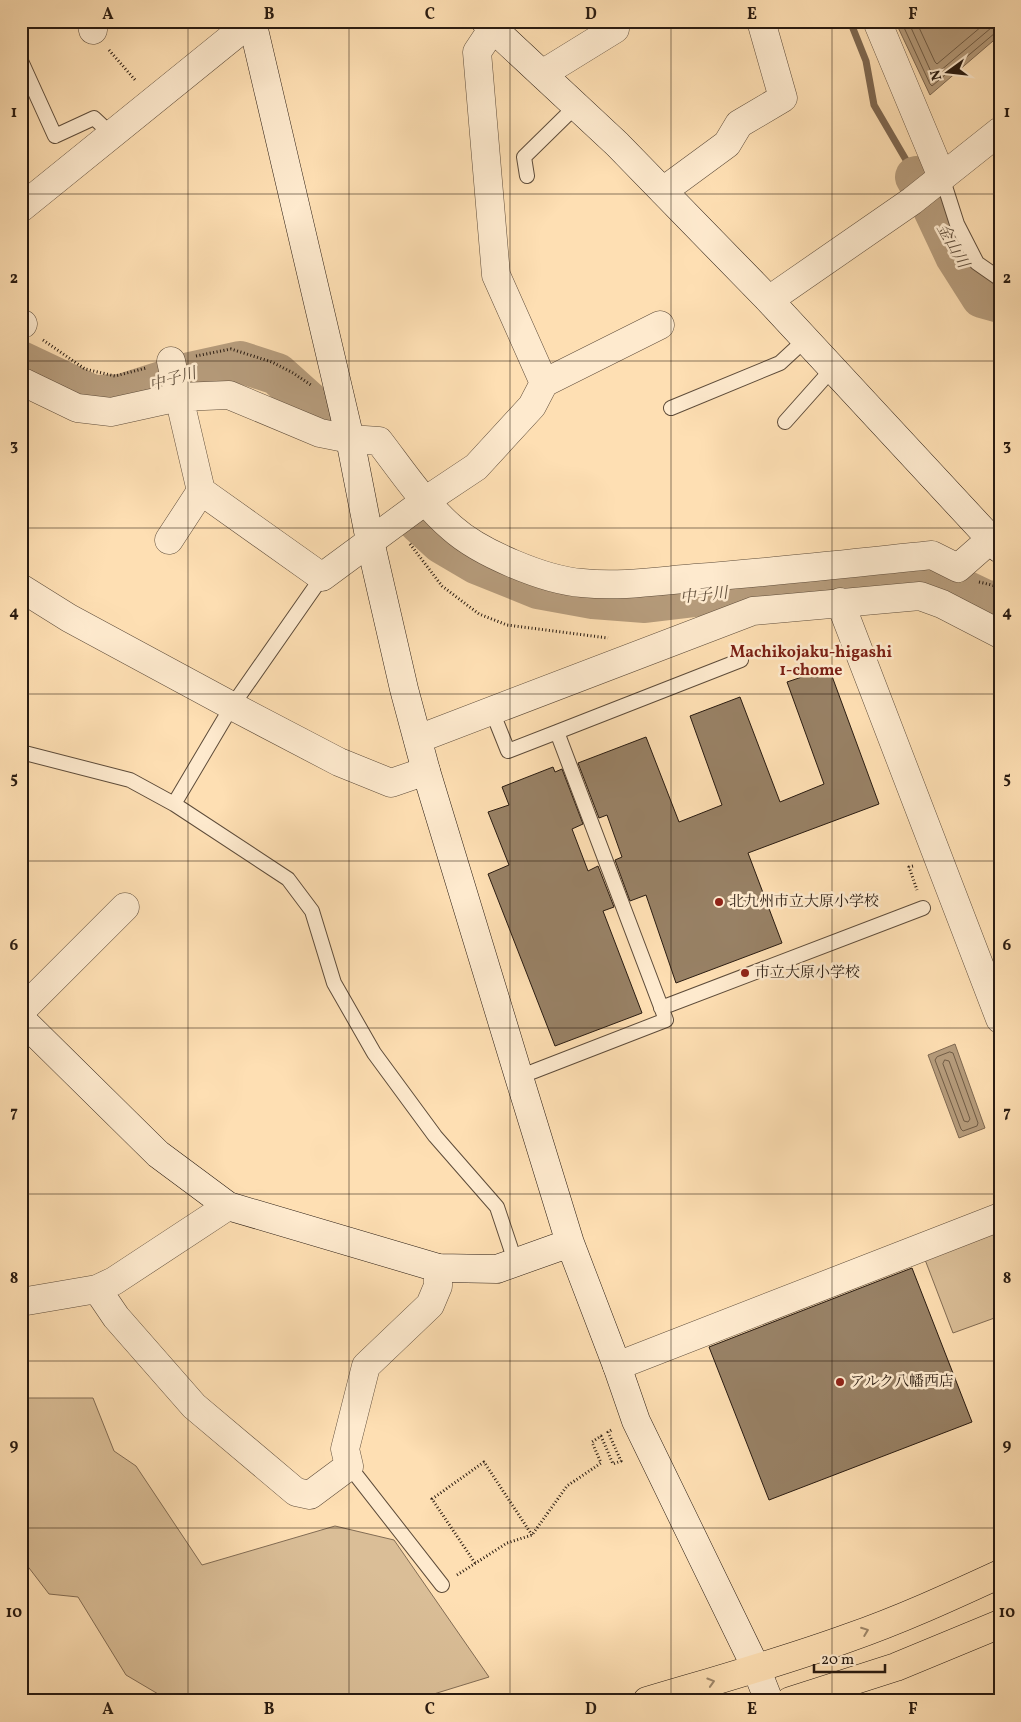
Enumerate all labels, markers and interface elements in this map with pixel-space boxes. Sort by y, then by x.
text: A [102,4,114,26]
text: B [264,4,275,26]
text: C [425,4,435,26]
text: D [585,4,597,26]
text: E [747,4,757,26]
text: F [908,4,918,26]
north arrow [924,48,974,98]
text: N [926,68,947,82]
text: 1 [11,102,17,124]
text: 1 [1004,102,1010,124]
water label: 金山川 [931,220,974,274]
text: 2 [10,268,18,290]
text: 2 [1003,268,1011,290]
water label: 中子川 [147,362,201,397]
text: 3 [10,435,18,457]
text: 3 [1003,435,1011,457]
water label: 中子川 [679,582,731,609]
text: 4 [9,602,19,624]
text: 4 [1002,602,1012,624]
district label: Machikojaku-higashi 1-chome [730,642,893,682]
text: 5 [10,768,18,790]
text: 5 [1003,768,1011,790]
place label: 北九州市立大原小学校 [729,892,879,913]
marker: 北九州市立大原小学校 [713,896,725,908]
text: 6 [10,935,19,957]
text: 6 [1003,935,1012,957]
place label: 市立大原小学校 [755,963,860,984]
marker: 市立大原小学校 [739,967,751,979]
text: 7 [10,1102,18,1124]
text: 7 [1003,1102,1011,1124]
text: 8 [10,1268,18,1290]
text: 8 [1003,1268,1011,1290]
place label: アルク八幡西店 [850,1372,954,1393]
marker: アルク八幡西店 [834,1376,846,1388]
text: 9 [10,1435,19,1457]
text: 9 [1003,1435,1012,1457]
text: 10 [6,1602,22,1624]
text: 10 [999,1602,1015,1624]
one-way arrow [860,1627,869,1638]
scale bar [814,1642,885,1674]
text: 20 m [821,1650,854,1671]
one-way arrow [706,1677,714,1687]
text: A [102,1699,114,1721]
text: B [264,1699,275,1721]
text: C [425,1699,435,1721]
text: D [585,1699,597,1721]
text: E [747,1699,757,1721]
text: F [908,1699,918,1721]

